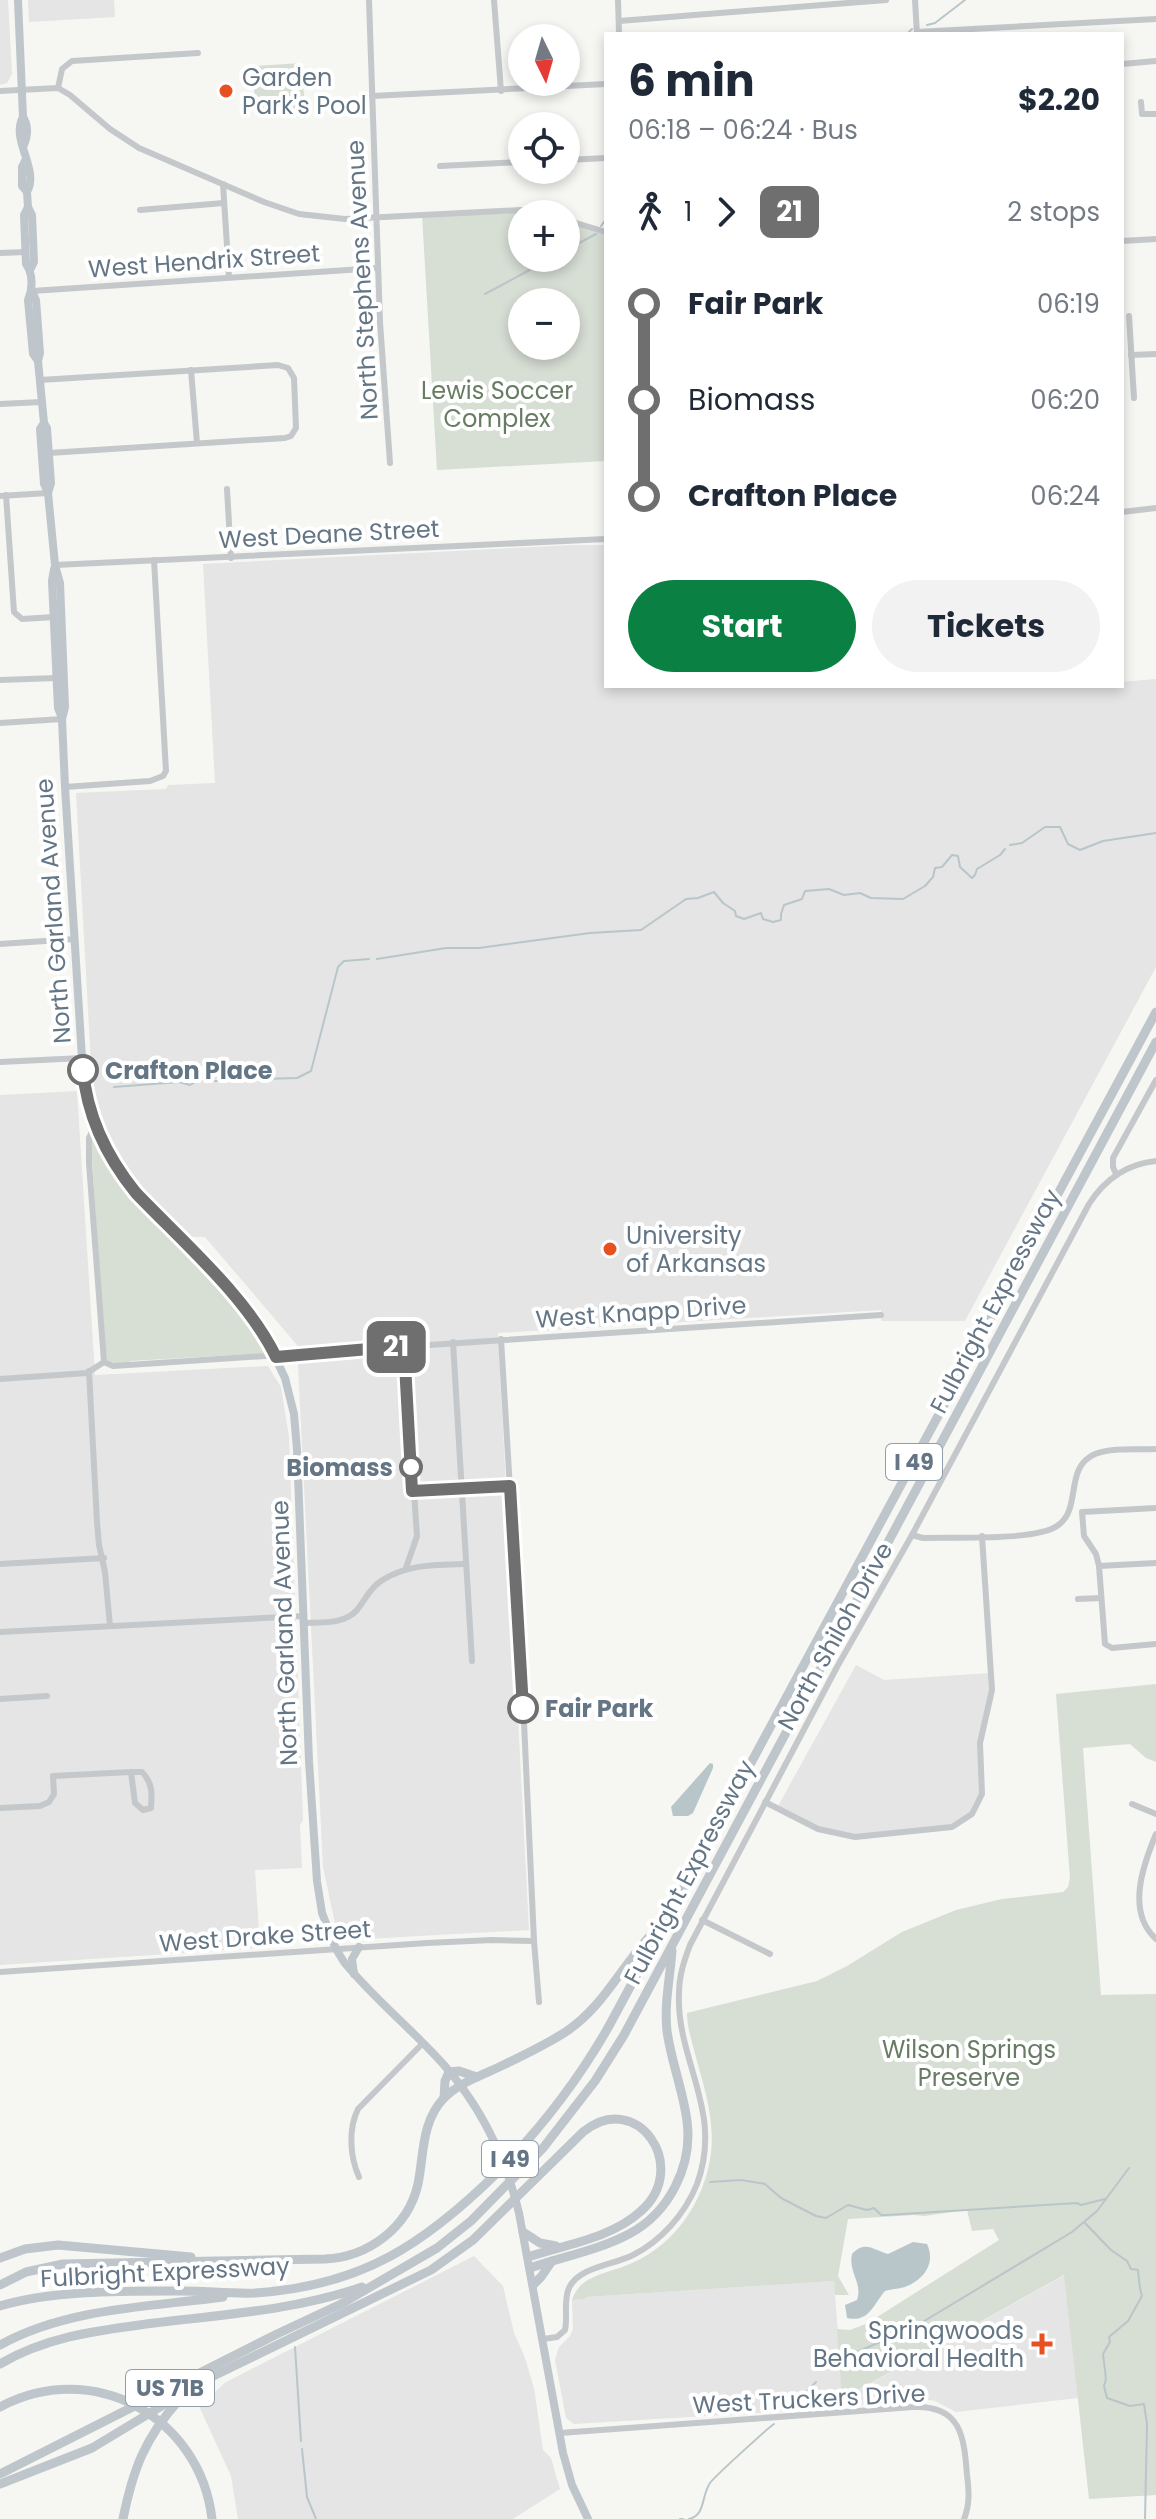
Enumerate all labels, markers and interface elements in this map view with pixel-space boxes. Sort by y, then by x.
north arrow [508,24,580,96]
map controls [508,24,580,360]
text: 6 min [628,50,755,111]
place label: Garden Park's Pool [242,61,367,122]
text: $2.20 [1018,78,1100,121]
marker: Garden Park's Pool [217,82,235,100]
button: locate [508,112,580,184]
text: 06:18 – 06:24 · Bus [628,112,858,148]
street label: North Stephens Avenue [338,139,386,421]
icon: walk [628,190,672,234]
icon: forward [704,190,748,234]
text: 21 [776,192,803,231]
text: 1 [684,194,692,230]
text: 2 stops [1007,194,1100,230]
button: + [508,200,580,272]
street label: West Hendrix Street [87,236,321,286]
text: Fair Park [688,282,823,325]
text: 06:19 [1037,286,1100,322]
button: − [508,288,580,360]
park label: Lewis Soccer Complex [421,374,573,435]
text: Biomass [688,378,815,421]
text: 06:20 [1030,382,1100,418]
text: Crafton Place [688,474,897,517]
text: 06:24 [1030,478,1100,514]
street label: West Deane Street [218,512,440,556]
button: Start [628,580,856,672]
button: Tickets [872,580,1100,672]
street label: North Garland Avenue [27,777,79,1045]
place label: Crafton Place [105,1054,273,1087]
marker: Crafton Place [68,1055,98,1085]
street label: Fulbright Expressway [922,1183,1068,1419]
place label: University of Arkansas [626,1219,766,1280]
marker: University of Arkansas [601,1240,619,1258]
street label: West Knapp Drive [535,1288,747,1336]
line badge: 21 [360,1321,432,1373]
text: 21 [383,1327,409,1366]
road number: I 49 [886,1444,942,1480]
place label: Biomass [286,1451,393,1484]
marker: Biomass [400,1456,422,1478]
street label: North Garland Avenue [263,1500,305,1766]
street label: North Shiloh Drive [770,1536,900,1736]
place label: Fair Park [545,1692,653,1725]
marker: Fair Park [508,1693,538,1723]
street label: Fulbright Expressway [616,1754,762,1990]
street label: West Drake Street [158,1912,372,1960]
park label: Wilson Springs Preserve [882,2033,1056,2094]
road number: I 49 [482,2141,538,2177]
street label: Fulbright Expressway [40,2249,291,2295]
place label: Springwoods Behavioral Health [813,2314,1024,2375]
marker: Springwoods Behavioral Health [1031,2333,1053,2355]
road number: US 71B [126,2370,214,2406]
street label: West Truckers Drive [692,2376,926,2422]

